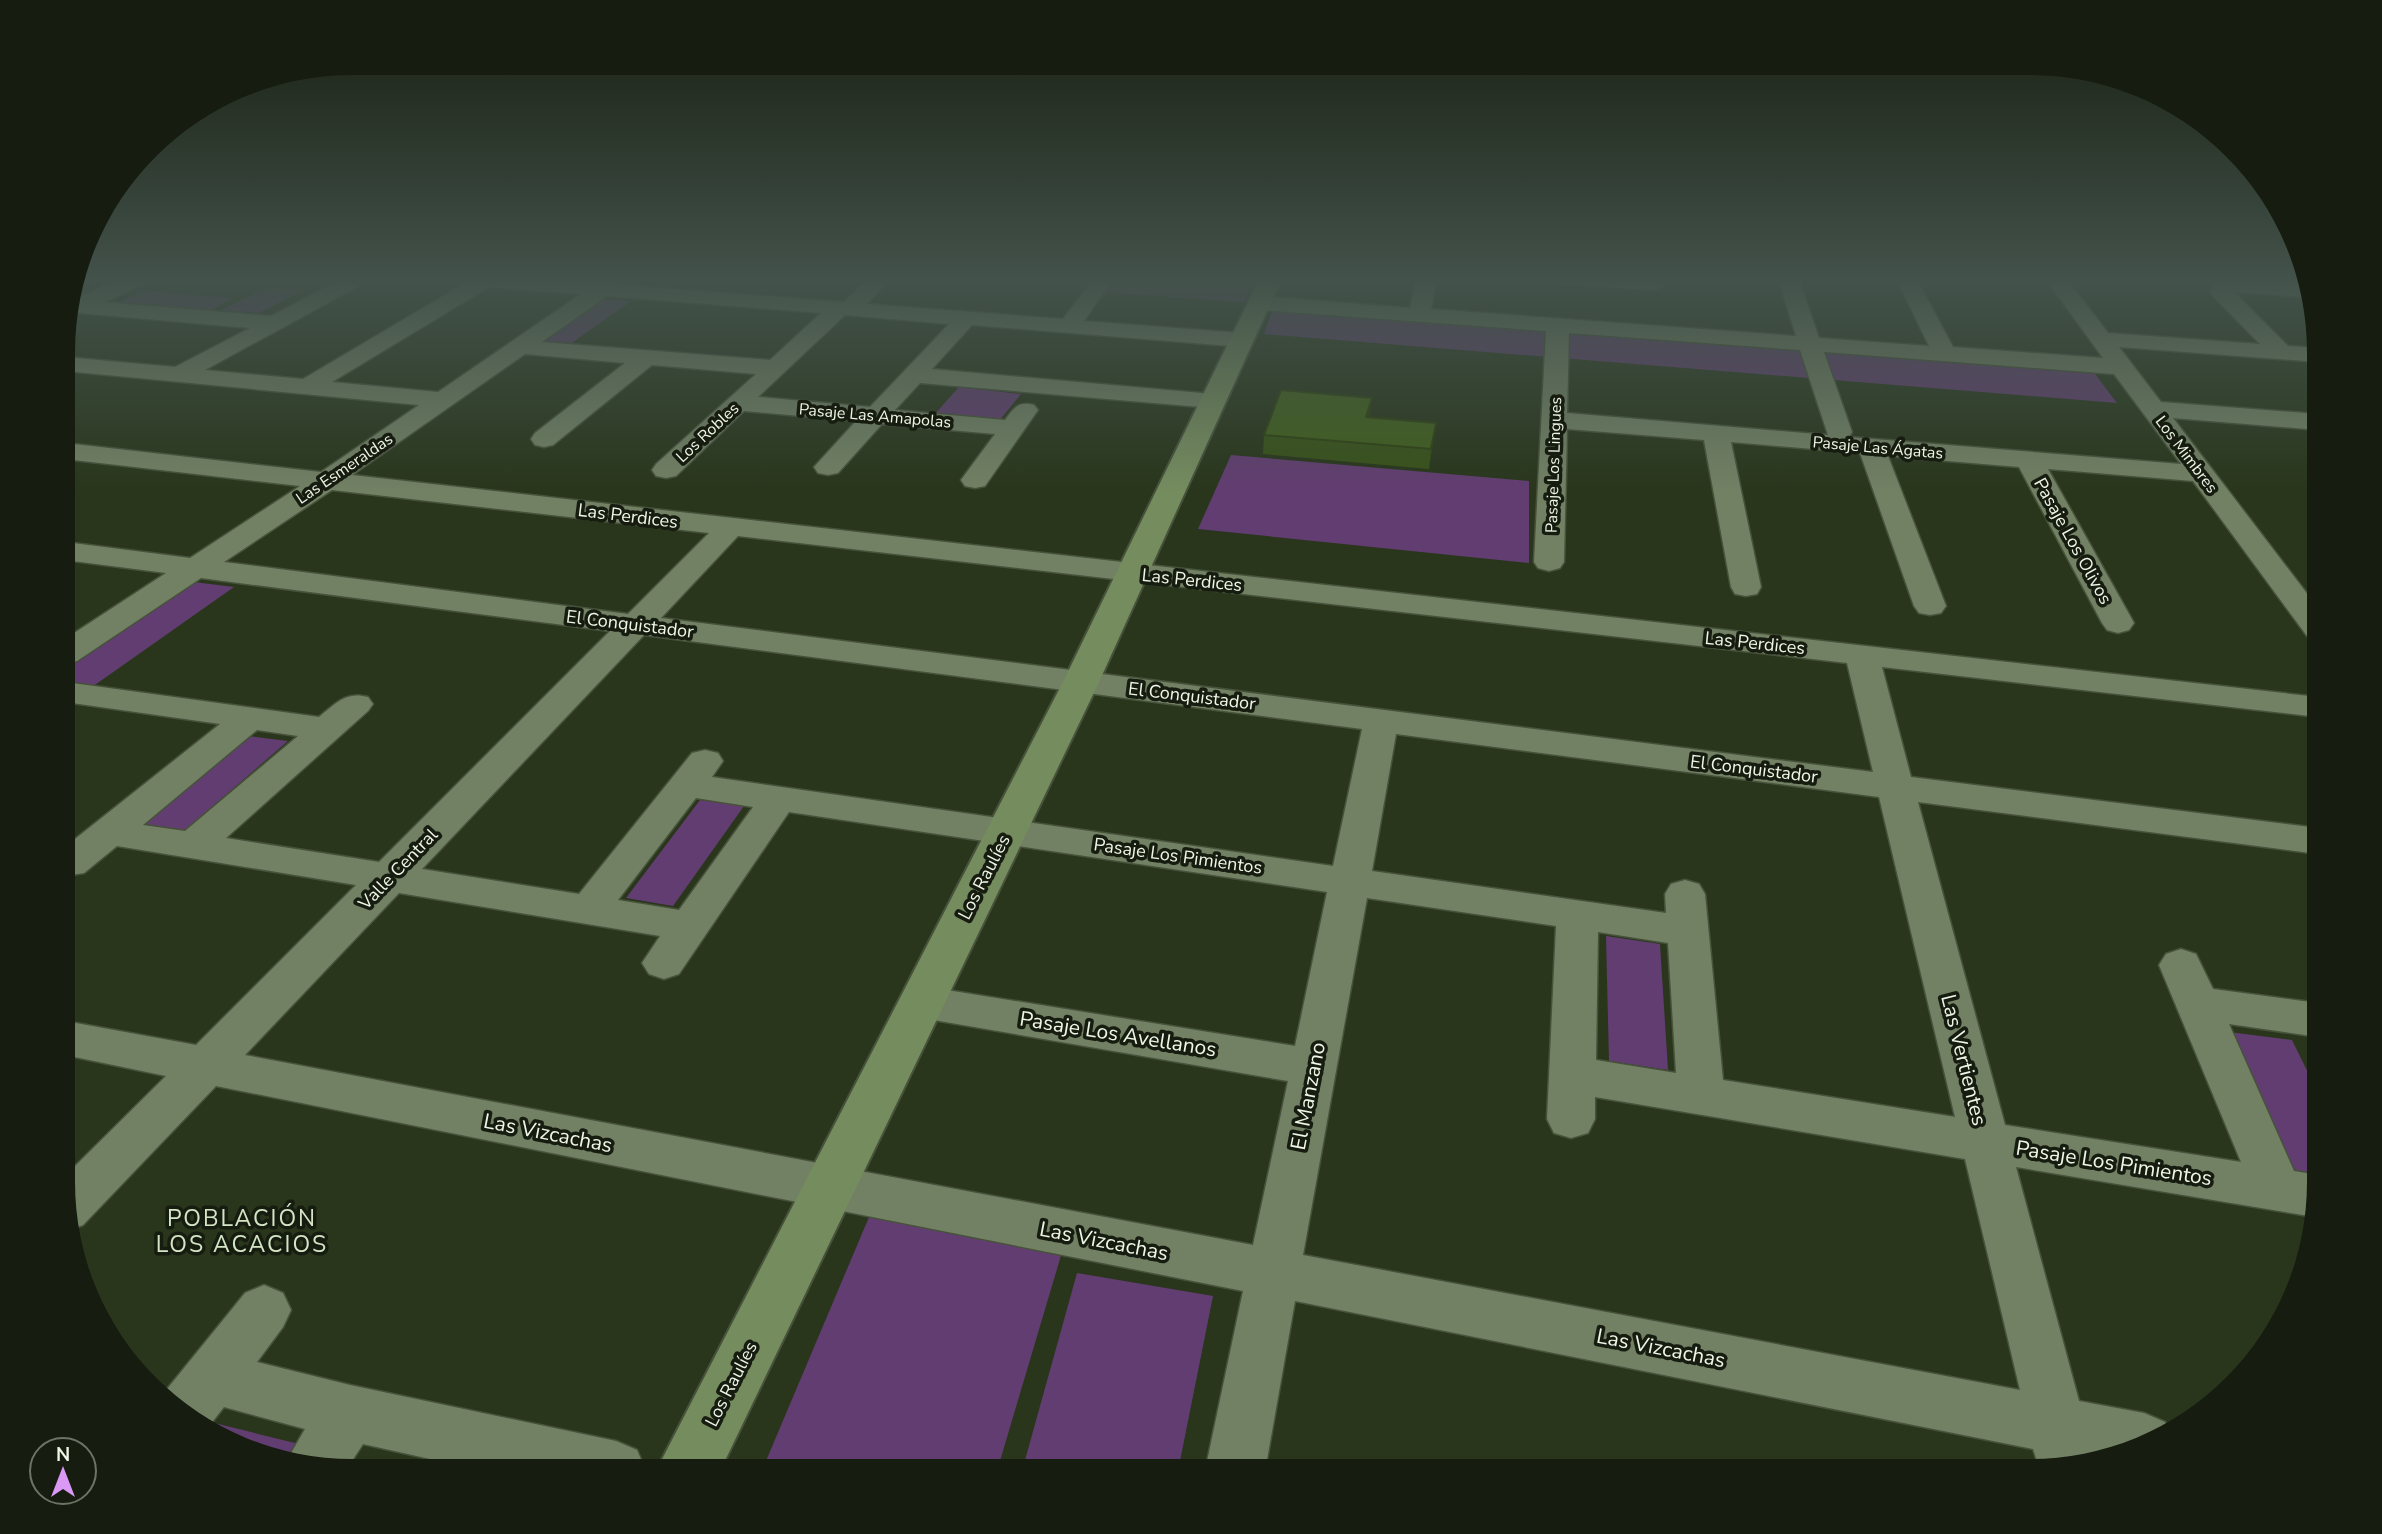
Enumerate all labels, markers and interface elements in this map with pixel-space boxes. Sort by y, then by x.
street label: Pasaje Los Lingues [1541,397,1567,533]
street label: Los Robles [671,398,744,468]
street label: Pasaje Las Amapolas [798,398,952,434]
street label: Los Mimbres [2150,411,2223,498]
street label: Las Esmeraldas [292,428,397,509]
street label: Pasaje Las Ágatas [1812,431,1944,465]
street label: Pasaje Los Olivos [2028,473,2118,609]
street label: Las Perdices [577,498,679,534]
street label: Las Perdices [1141,563,1243,597]
street label: El Conquistador [565,604,696,644]
street label: Las Perdices [1704,626,1806,660]
street label: El Conquistador [1127,676,1258,716]
street label: El Conquistador [1689,749,1820,789]
street label: Valle Central [352,823,443,916]
street label: Los Raulíes [952,830,1016,924]
street label: Pasaje Los Pimientos [1092,832,1264,880]
street label: Las Vertientes [1934,991,1994,1129]
street label: Pasaje Los Avellanos [1018,1005,1218,1063]
street label: El Manzano [1284,1040,1332,1152]
street label: Las Vizcachas [481,1107,615,1159]
street label: Pasaje Los Pimientos [2014,1134,2214,1192]
district label: POBLACIÓN LOS ACACIOS [156,1203,328,1260]
street label: Las Vizcachas [1037,1215,1171,1267]
street label: Las Vizcachas [1594,1322,1728,1374]
street label: Los Raulíes [699,1337,763,1431]
north arrow [28,1436,98,1506]
text: N [56,1442,70,1468]

